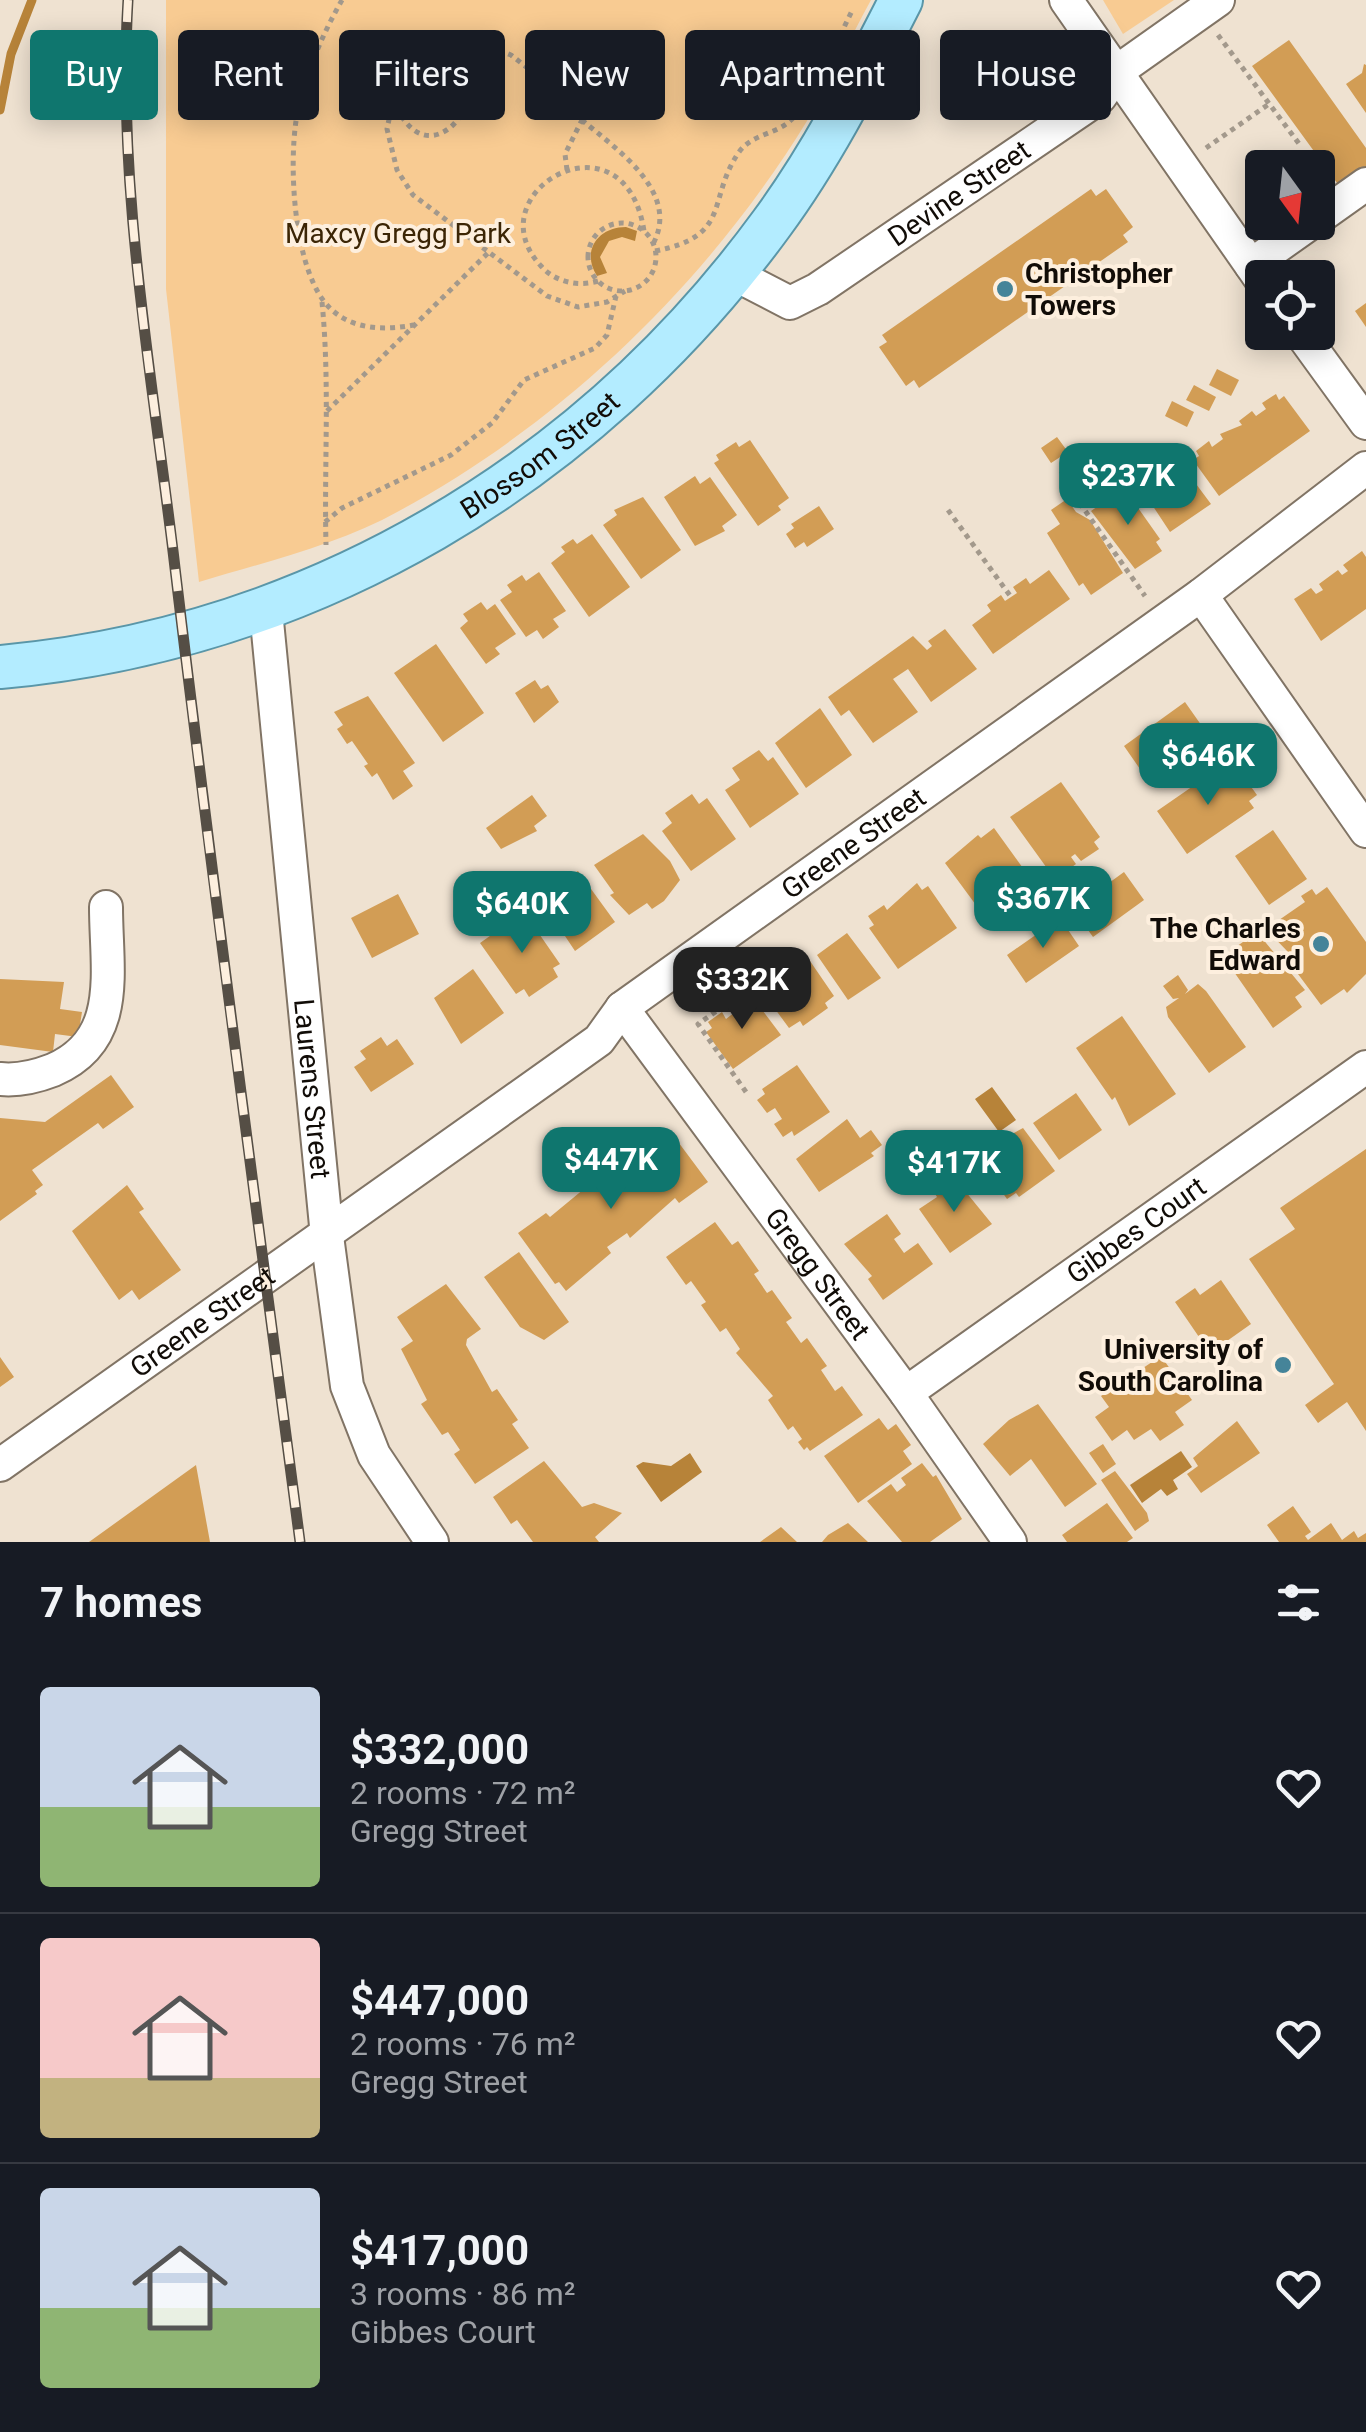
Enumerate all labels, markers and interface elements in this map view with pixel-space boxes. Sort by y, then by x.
chip: Buy [30,30,158,120]
chip: Rent [178,30,319,120]
chip: Filters [339,30,505,120]
chip: New [525,30,665,120]
chip: Apartment [685,30,920,120]
chip: House [940,30,1111,120]
street label: Devine Street [882,133,1037,253]
north arrow [1245,150,1335,240]
map controls [1245,150,1335,350]
park label: Maxcy Gregg Park [285,217,512,250]
place label: Christopher Towers [1025,257,1173,322]
button: locate [1245,260,1335,350]
marker: Christopher Towers [994,278,1016,300]
street label: Blossom Street [454,385,626,526]
pin: $237K [1058,443,1198,528]
text: $237K [1081,456,1175,494]
pin: $646K [1138,723,1278,808]
text: $646K [1161,736,1255,774]
street label: Greene Street [775,781,932,906]
pin: $367K [973,866,1113,951]
pin: $640K [452,871,592,956]
text: $367K [996,879,1090,917]
text: $640K [475,884,569,922]
place label: The Charles Edward [1150,912,1301,977]
marker: The Charles Edward [1310,933,1332,955]
pin: $332K [672,947,812,1032]
text: $332K [695,960,789,998]
street label: Laurens Street [287,997,337,1180]
pin: $447K [541,1127,681,1212]
pin: $417K [884,1130,1024,1215]
text: $447K [564,1140,658,1178]
text: $417K [907,1143,1001,1181]
street label: Gibbes Court [1060,1170,1212,1291]
street label: Gregg Street [758,1201,877,1346]
street label: Greene Street [124,1260,281,1384]
place label: University of South Carolina [1078,1333,1264,1398]
marker: University of South Carolina [1272,1354,1294,1376]
icon: filters [1271,1575,1326,1630]
text: 7 homes [40,1578,202,1627]
text: $332,000 [350,1725,529,1774]
icon: home [120,1727,240,1847]
icon: heart [1271,1760,1326,1815]
text: 2 rooms · 72 m² [350,1774,575,1812]
text: Gregg Street [350,1812,528,1850]
text: $447,000 [350,1976,529,2025]
icon: home [120,1978,240,2098]
icon: heart [1271,2011,1326,2066]
text: 2 rooms · 76 m² [350,2025,575,2063]
text: Gregg Street [350,2063,528,2101]
text: $417,000 [350,2226,529,2275]
icon: home [120,2228,240,2348]
icon: heart [1271,2261,1326,2316]
text: 3 rooms · 86 m² [350,2275,575,2313]
text: Gibbes Court [350,2313,536,2351]

